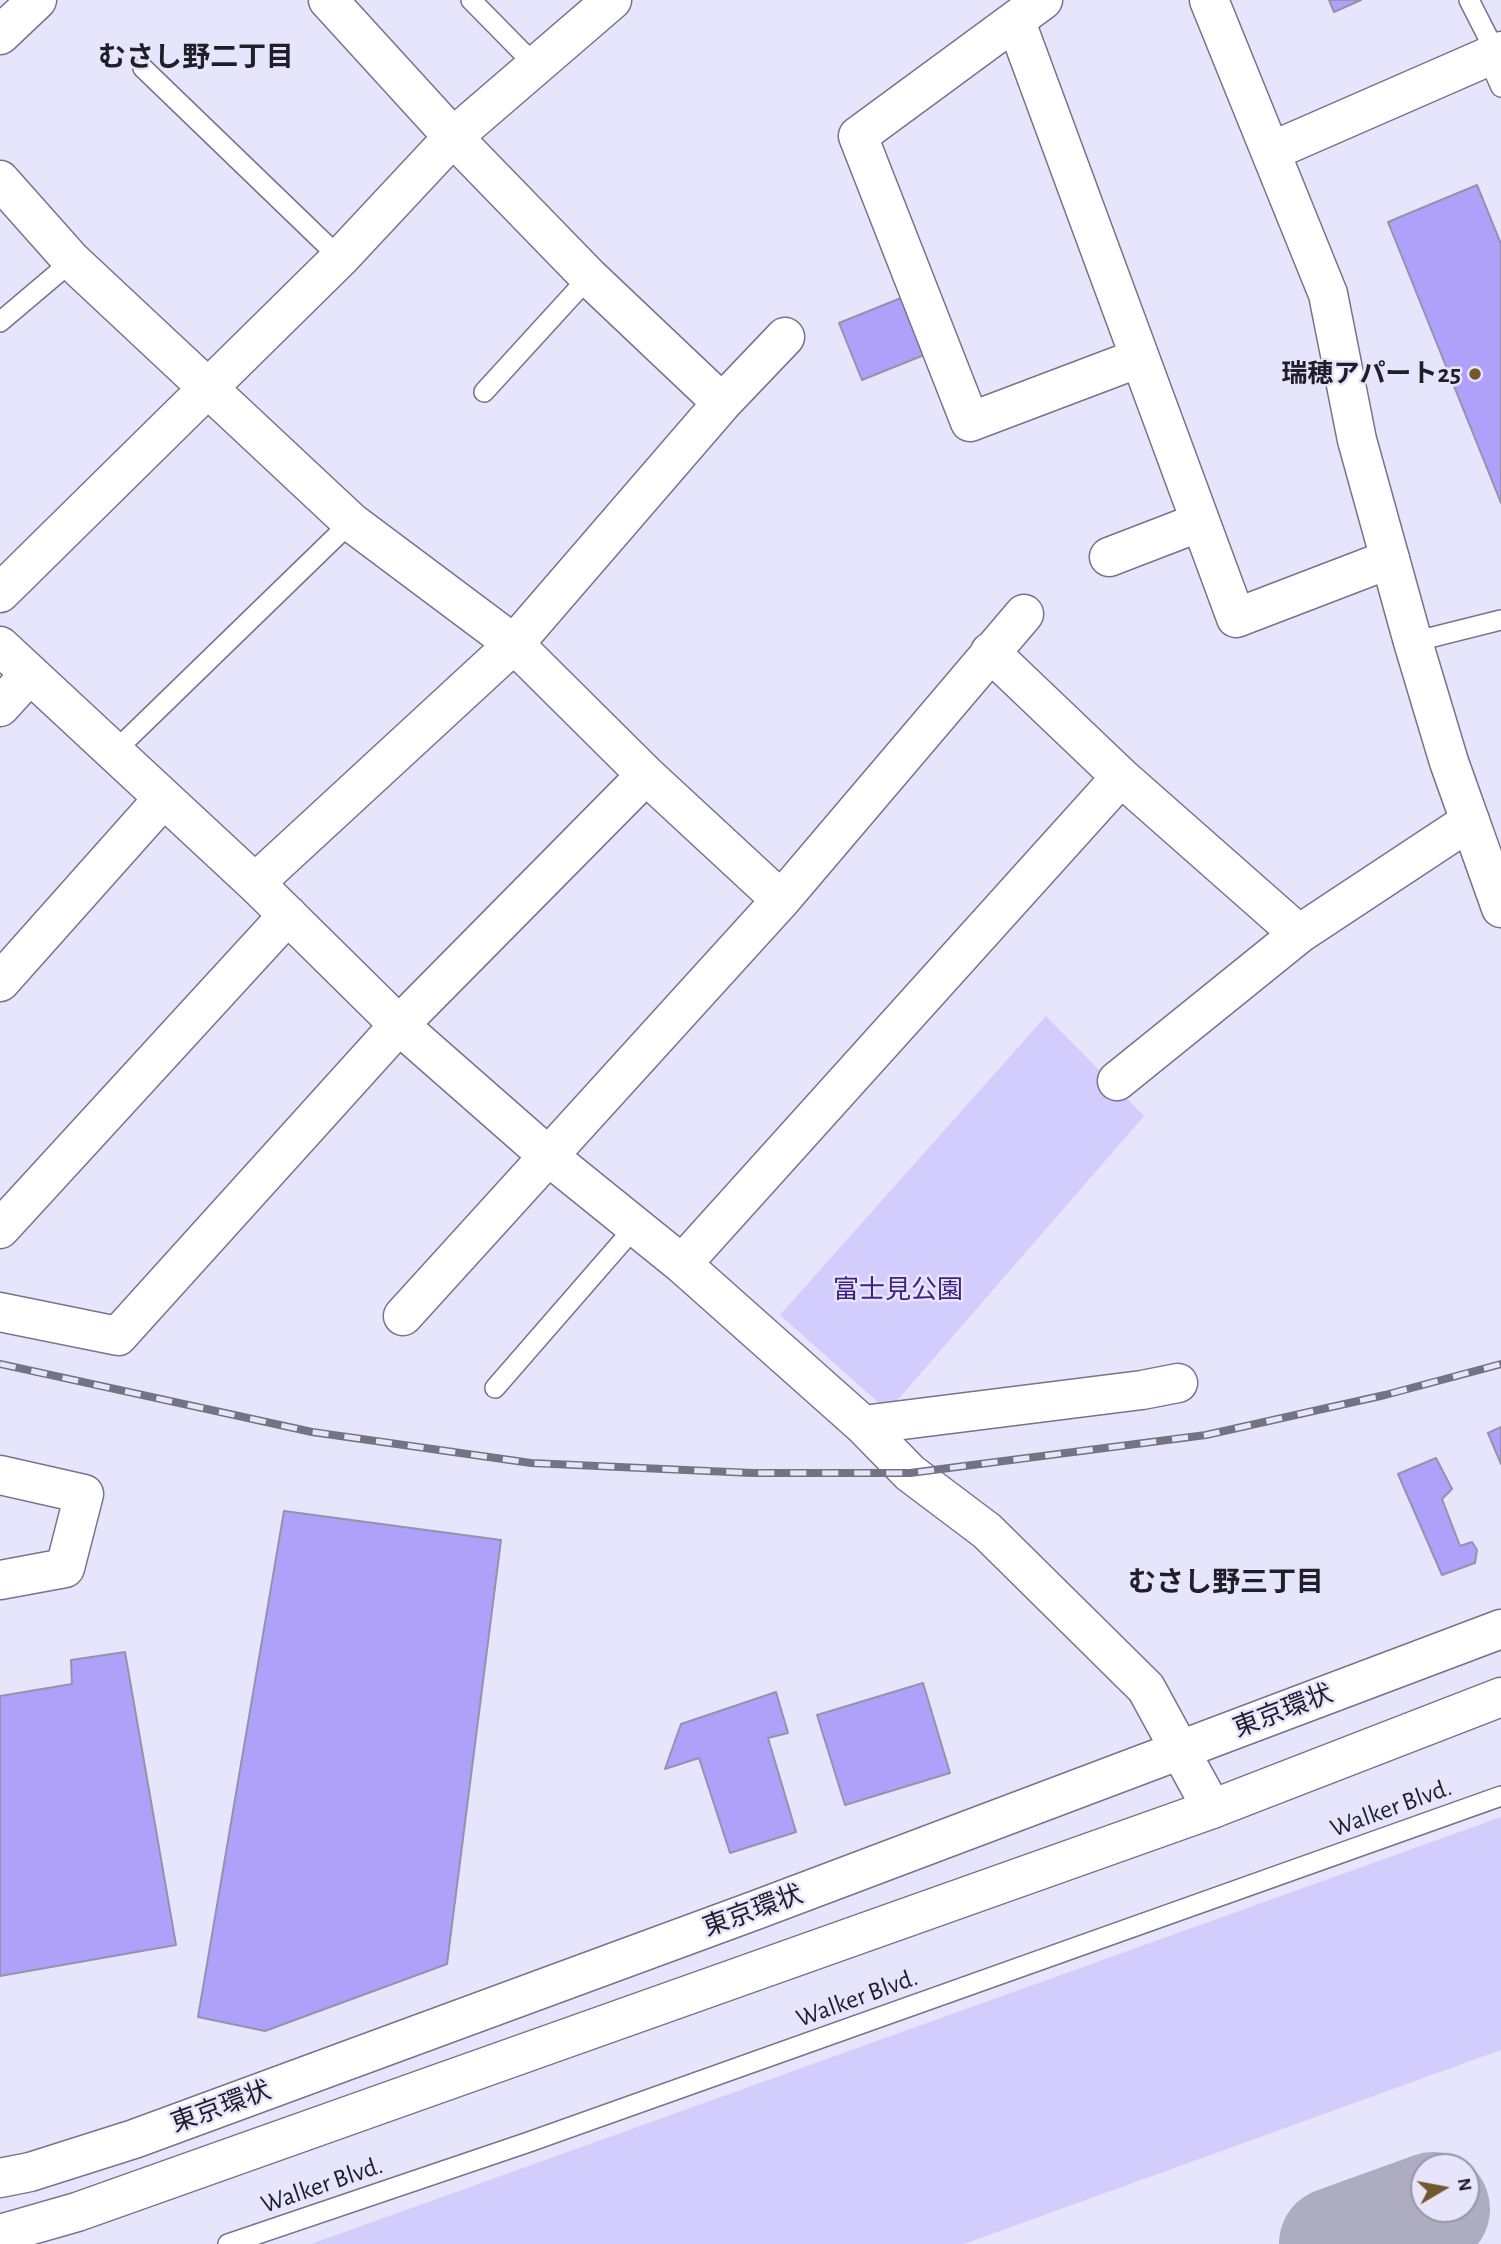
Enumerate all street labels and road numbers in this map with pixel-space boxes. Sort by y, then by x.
street label: 東京環状 [1229,1678,1337,1744]
street label: Walker Blvd. [1326,1772,1456,1844]
street label: 東京環状 [699,1879,807,1943]
street label: Walker Blvd. [792,1962,922,2034]
street label: 東京環状 [167,2075,275,2139]
street label: Walker Blvd. [257,2150,387,2220]

